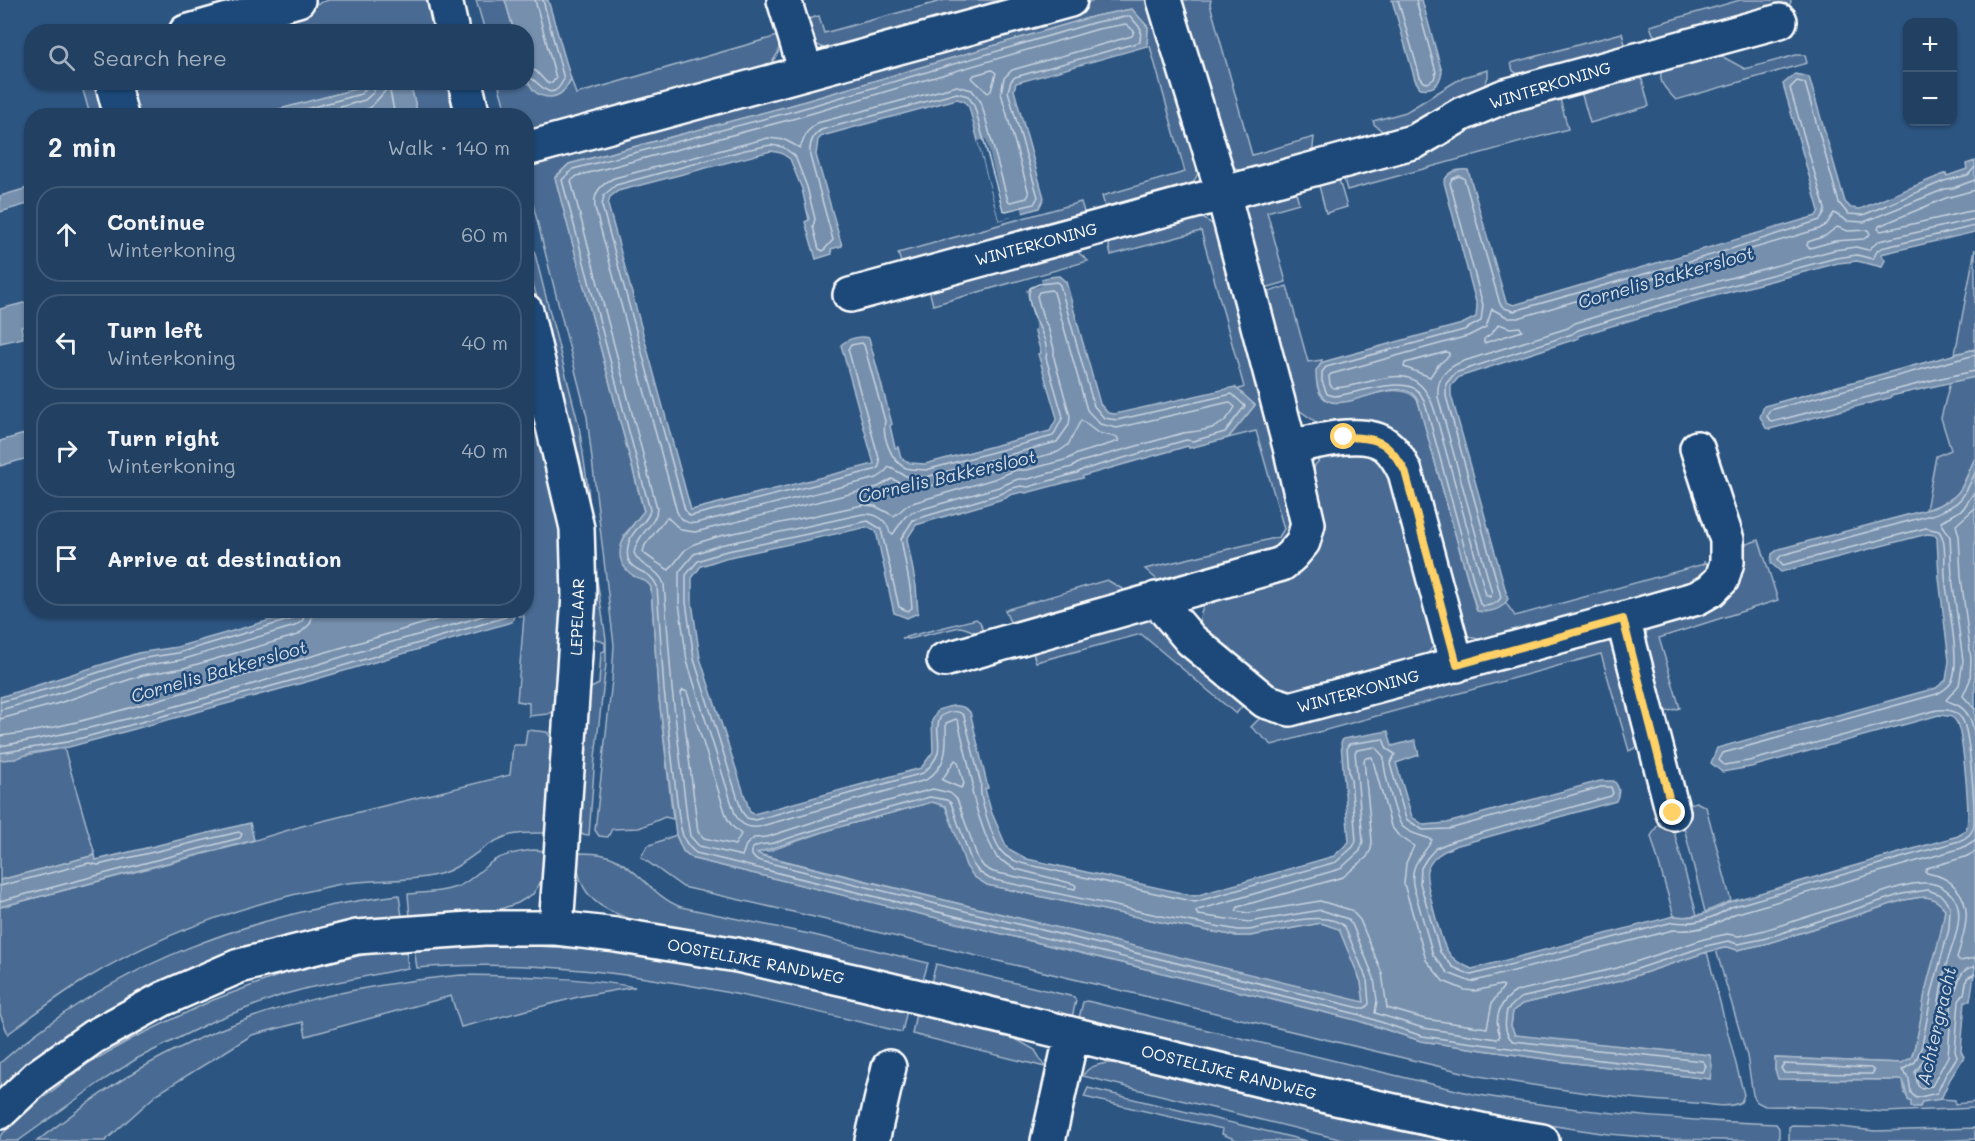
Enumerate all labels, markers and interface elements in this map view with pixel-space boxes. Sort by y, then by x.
map controls [1903,18,1957,126]
button: + [1903,18,1957,72]
search box [24,24,534,90]
icon: search [45,41,78,74]
text: Search here [93,43,227,72]
street label: WINTERKONING [1486,56,1613,113]
button: − [1903,72,1957,126]
text: 2 min [48,130,116,164]
text: Walk · 140 m [387,134,510,160]
text: Continue [107,207,205,236]
street label: WINTERKONING [972,217,1100,270]
icon: ahead [50,218,83,251]
text: 60 m [461,221,508,247]
text: Winterkoning [107,236,235,262]
water label: Cornelis Bakkersloot [1575,240,1757,314]
text: Turn left [107,315,203,344]
icon: left [50,326,83,359]
text: 40 m [462,329,508,355]
text: Winterkoning [107,344,235,370]
text: Turn right [107,423,219,452]
route start [1330,423,1356,449]
icon: right [50,434,83,467]
text: 40 m [462,437,508,463]
water label: Cornelis Bakkersloot [855,444,1038,508]
text: Winterkoning [107,452,235,478]
icon: arrive [50,542,83,575]
text: Arrive at destination [107,544,342,573]
street label: LEPELAAR [565,578,588,656]
water label: Cornelis Bakkersloot [128,634,310,708]
street label: WINTERKONING [1294,664,1422,717]
route end [1659,799,1685,825]
street label: OOSTELIJKE RANDWEG [666,933,847,988]
water label: Achtergracht [1911,964,1961,1087]
street label: OOSTELIJKE RANDWEG [1139,1040,1319,1103]

